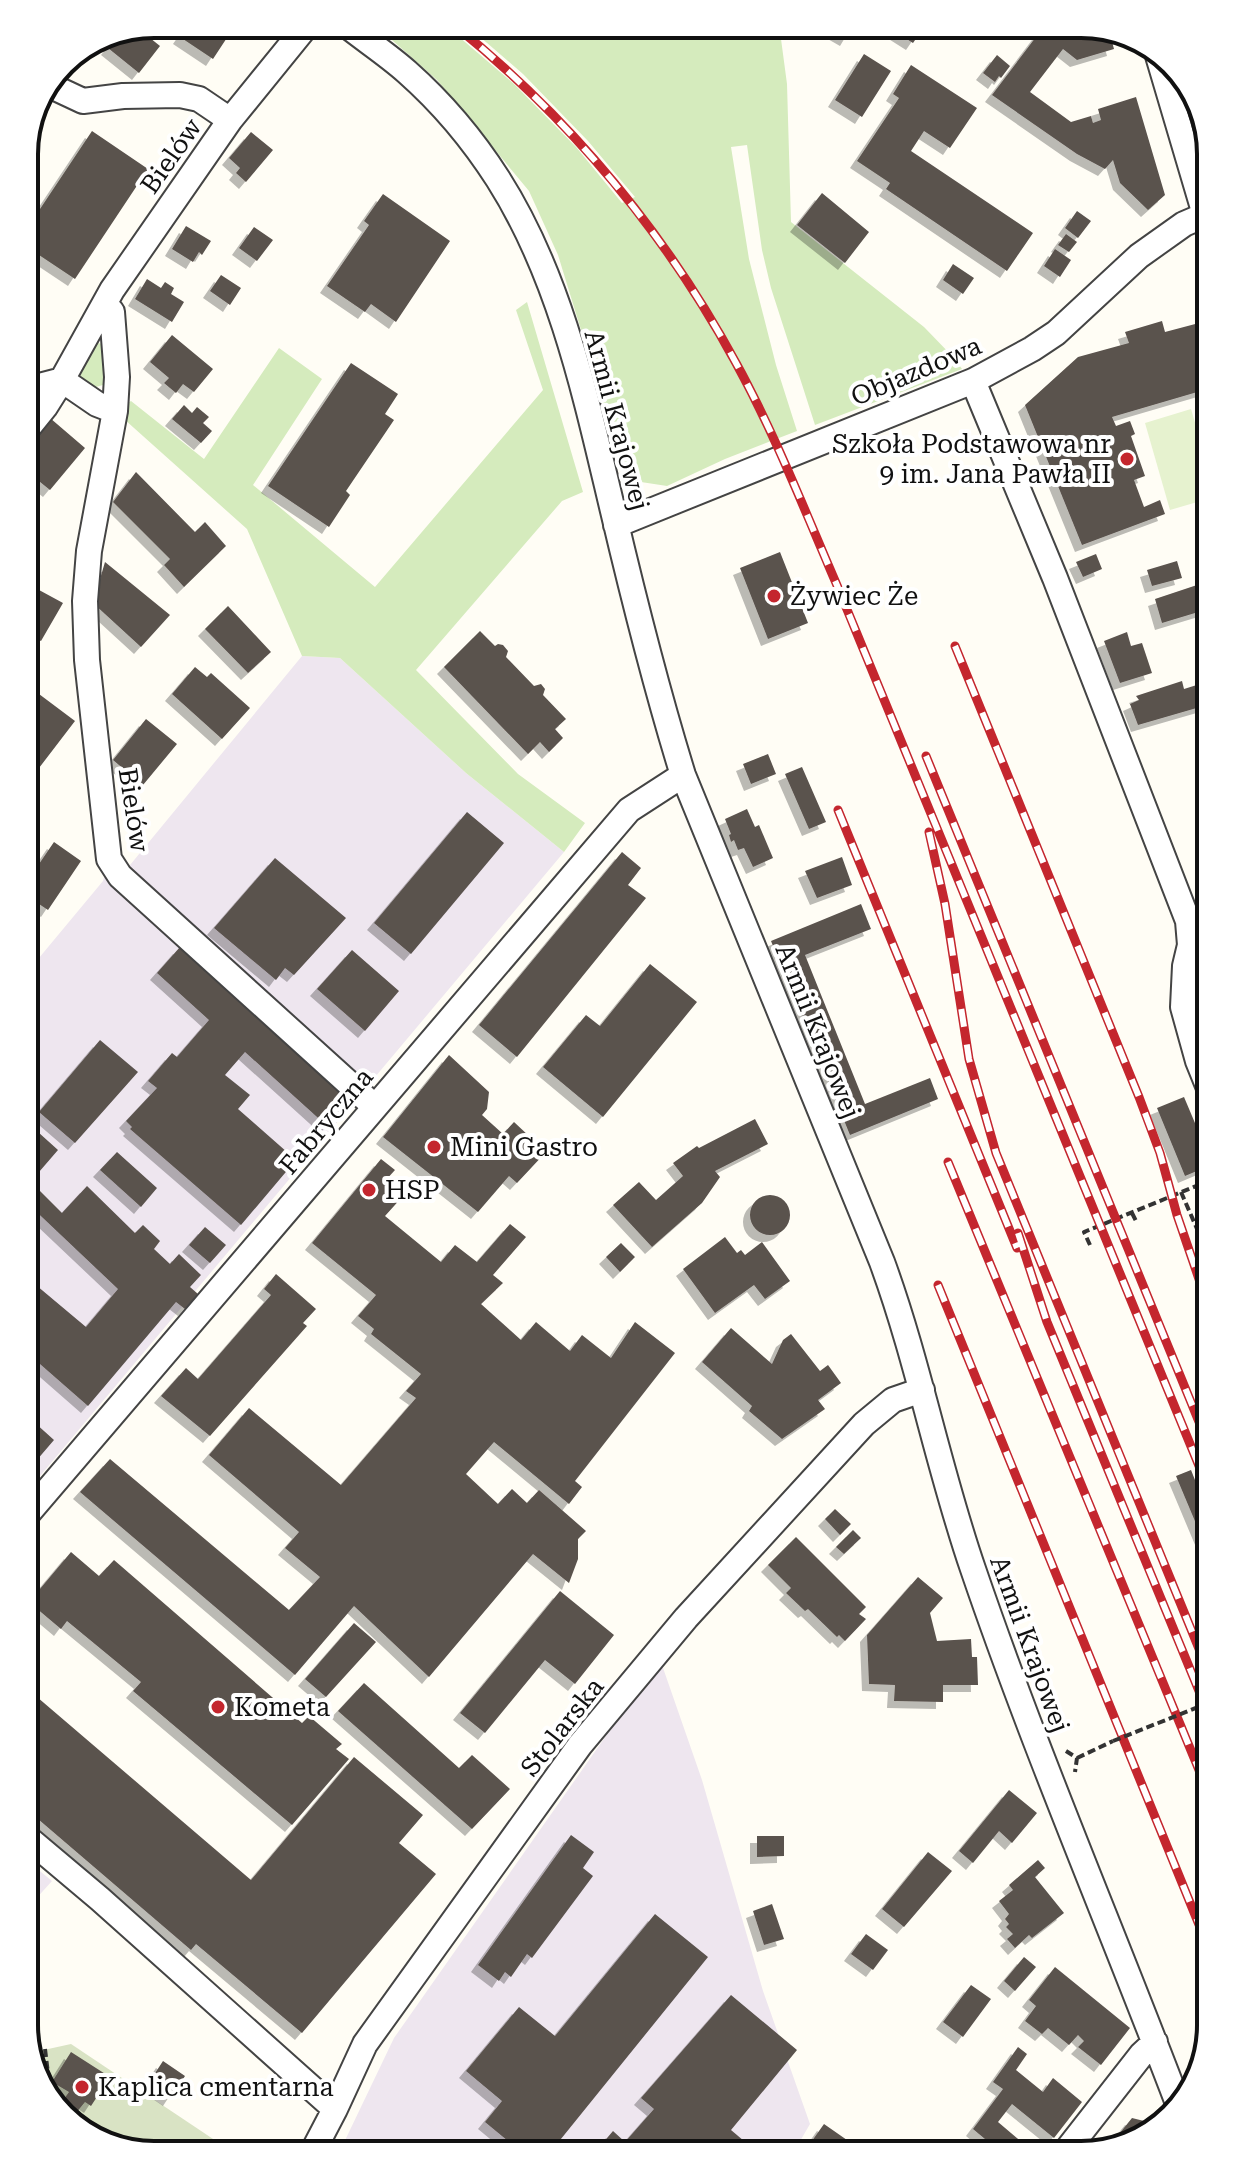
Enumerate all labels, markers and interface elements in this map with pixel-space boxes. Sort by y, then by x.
street label: Bielów [134,112,208,199]
street label: Armii Krajowej [579,327,655,513]
street label: Objazdowa [846,330,986,412]
place label: Szkoła Podstawowa nr 9 im. Jana Pawła II [832,429,1111,489]
marker: Szkoła Podstawowa nr 9 im. Jana Pawła II [1118,450,1136,468]
place label: Żywiec Że [790,580,918,611]
marker: Żywiec Że [765,587,783,605]
street label: Bielów [113,766,156,855]
street label: Armii Krajowej [769,939,867,1123]
street label: Fabryczna [273,1062,379,1180]
place label: Mini Gastro [450,1132,598,1162]
marker: Mini Gastro [425,1138,443,1156]
place label: HSP [385,1175,440,1205]
marker: HSP [360,1181,378,1199]
street label: Armii Krajowej [984,1552,1076,1736]
street label: Stolarska [514,1672,610,1782]
place label: Kometa [234,1692,330,1722]
marker: Kometa [209,1698,227,1716]
place label: Kaplica cmentarna [98,2072,334,2102]
marker: Kaplica cmentarna [73,2078,91,2096]

